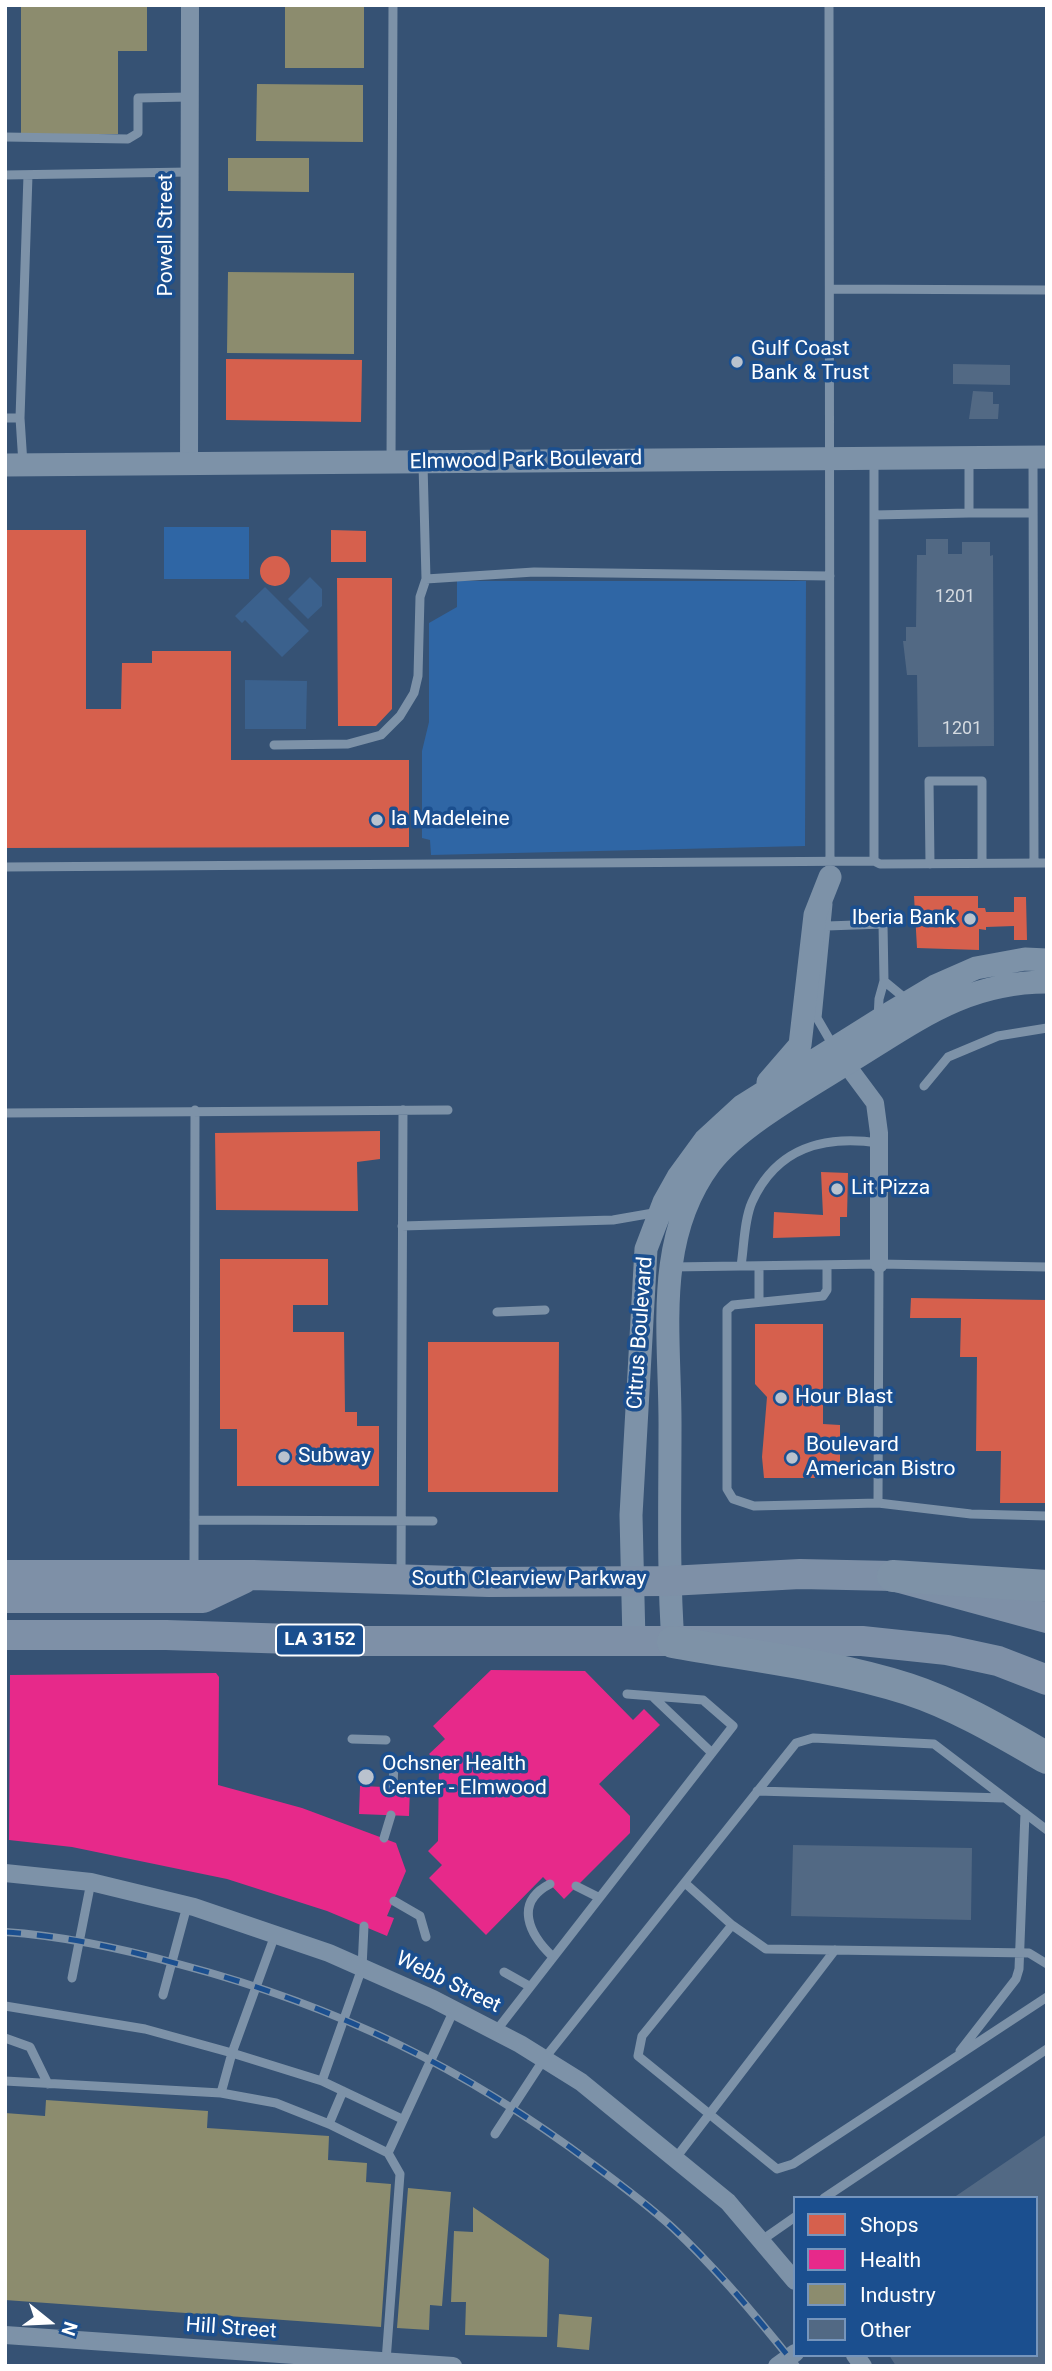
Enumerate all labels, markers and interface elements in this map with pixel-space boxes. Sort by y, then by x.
street label: Powell Street [154,174,180,296]
place label: Gulf Coast Bank & Trust [751,337,869,387]
marker: Gulf Coast Bank & Trust [729,354,745,370]
street label: Elmwood Park Boulevard [409,446,643,476]
house number: 1201 [935,586,975,608]
house number: 1201 [942,718,982,740]
place label: la Madeleine [391,807,510,833]
marker: la Madeleine [369,812,385,828]
place label: Iberia Bank [852,906,956,932]
marker: Iberia Bank [962,911,978,927]
place label: Lit Pizza [851,1176,930,1202]
marker: Lit Pizza [829,1181,845,1197]
street label: Citrus Boulevard [623,1256,659,1410]
place label: Hour Blast [795,1385,893,1411]
marker: Hour Blast [773,1390,789,1406]
place label: Boulevard American Bistro [806,1433,955,1483]
place label: Subway [298,1444,371,1470]
marker: Subway [276,1449,292,1465]
marker: Boulevard American Bistro [784,1450,800,1466]
street label: South Clearview Parkway [411,1567,647,1593]
road number: LA 3152 [276,1624,364,1656]
place label: Ochsner Health Center - Elmwood [382,1752,547,1802]
marker: Ochsner Health Center - Elmwood [356,1767,376,1787]
street label: Webb Street [391,1947,505,2019]
legend [793,2196,1038,2357]
text: Shops [860,2213,919,2237]
text: Health [860,2248,921,2272]
text: Industry [860,2283,936,2307]
north arrow [14,2287,84,2357]
street label: Hill Street [185,2313,277,2345]
text: Other [860,2318,911,2342]
text: N [56,2319,82,2339]

